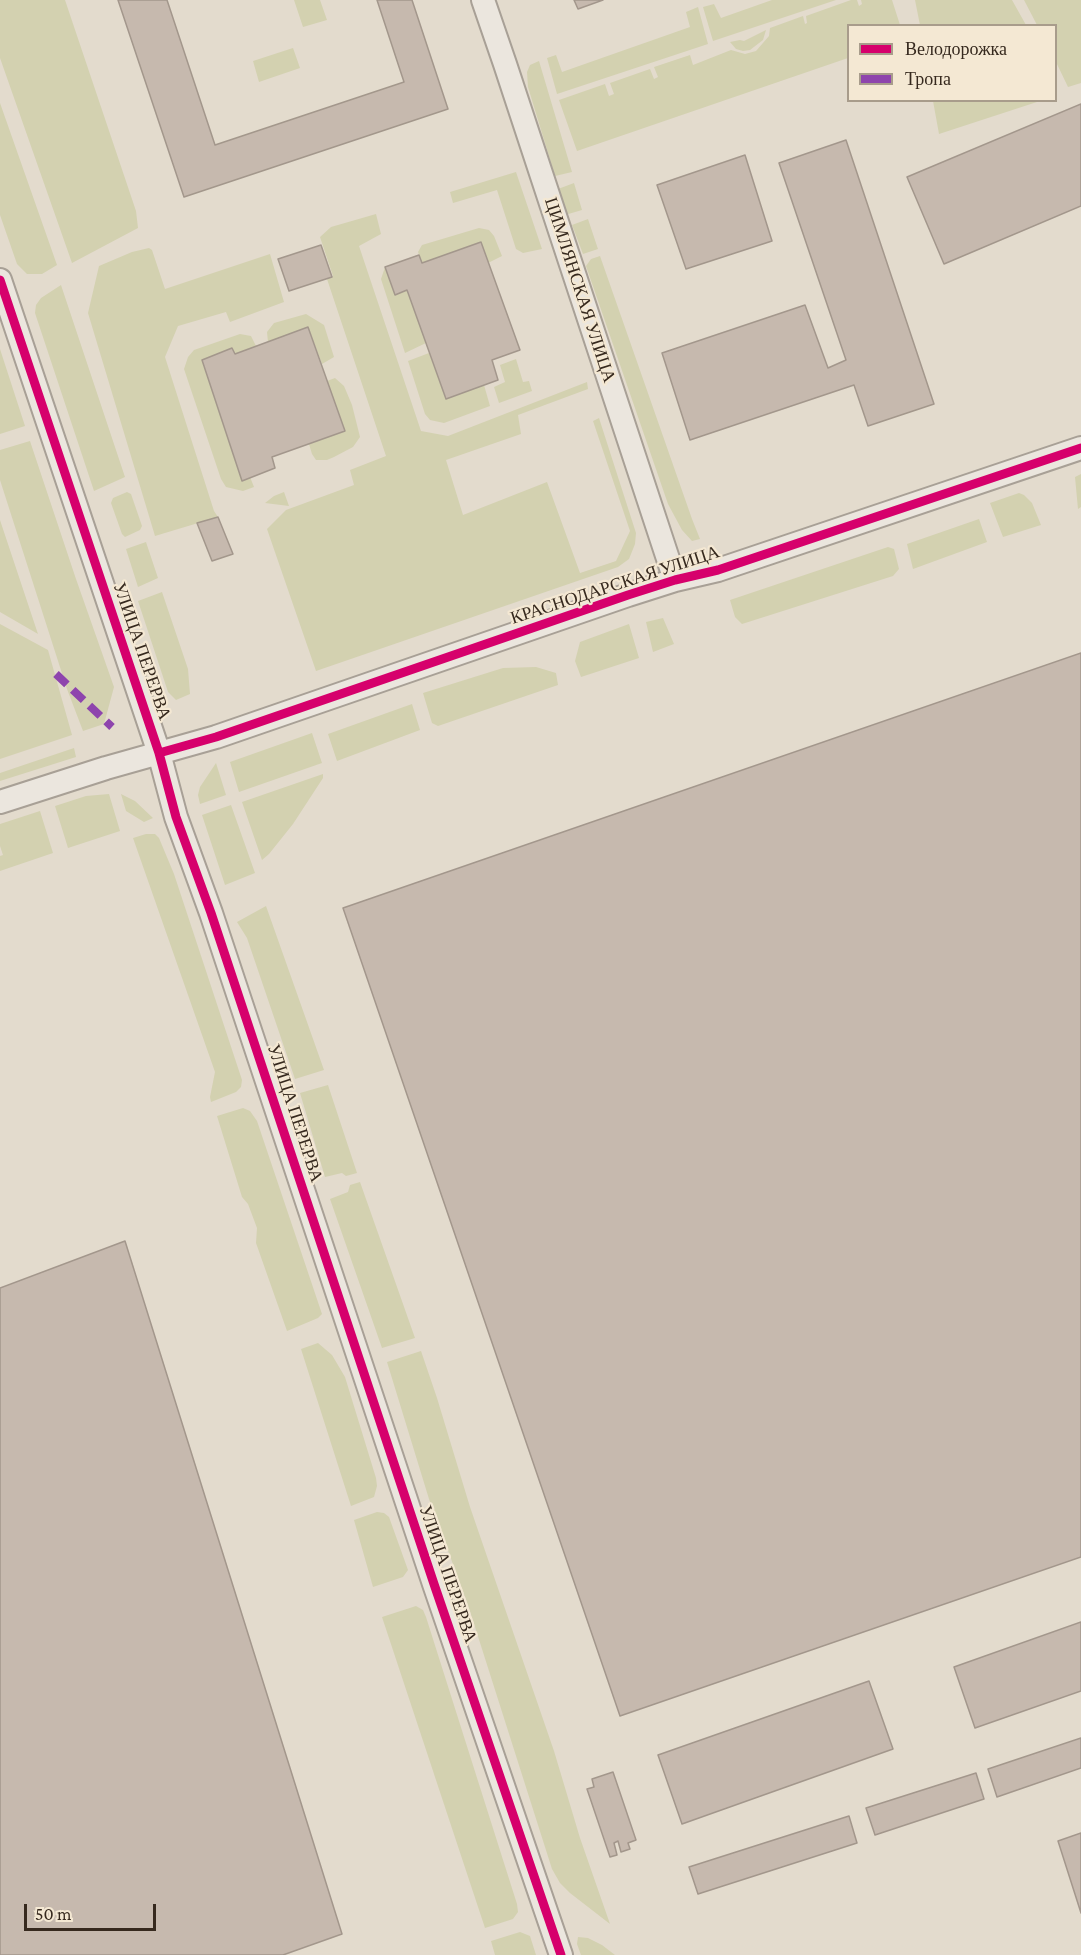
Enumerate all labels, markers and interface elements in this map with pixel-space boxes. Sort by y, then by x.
legend [847,24,1057,102]
text: Велодорожка [905,39,1007,59]
text: Тропа [905,69,951,89]
street label: ЦИМЛЯНСКАЯ УЛИЦА [540,195,620,385]
street label: КРАСНОДАРСКАЯ УЛИЦА [508,541,722,629]
street label: УЛИЦА ПЕРЕРВА [108,579,176,723]
street label: УЛИЦА ПЕРЕРВА [262,1041,328,1185]
street label: УЛИЦА ПЕРЕРВА [414,1502,482,1646]
scale bar [27,1892,159,1930]
text: 50 m [35,1904,72,1924]

